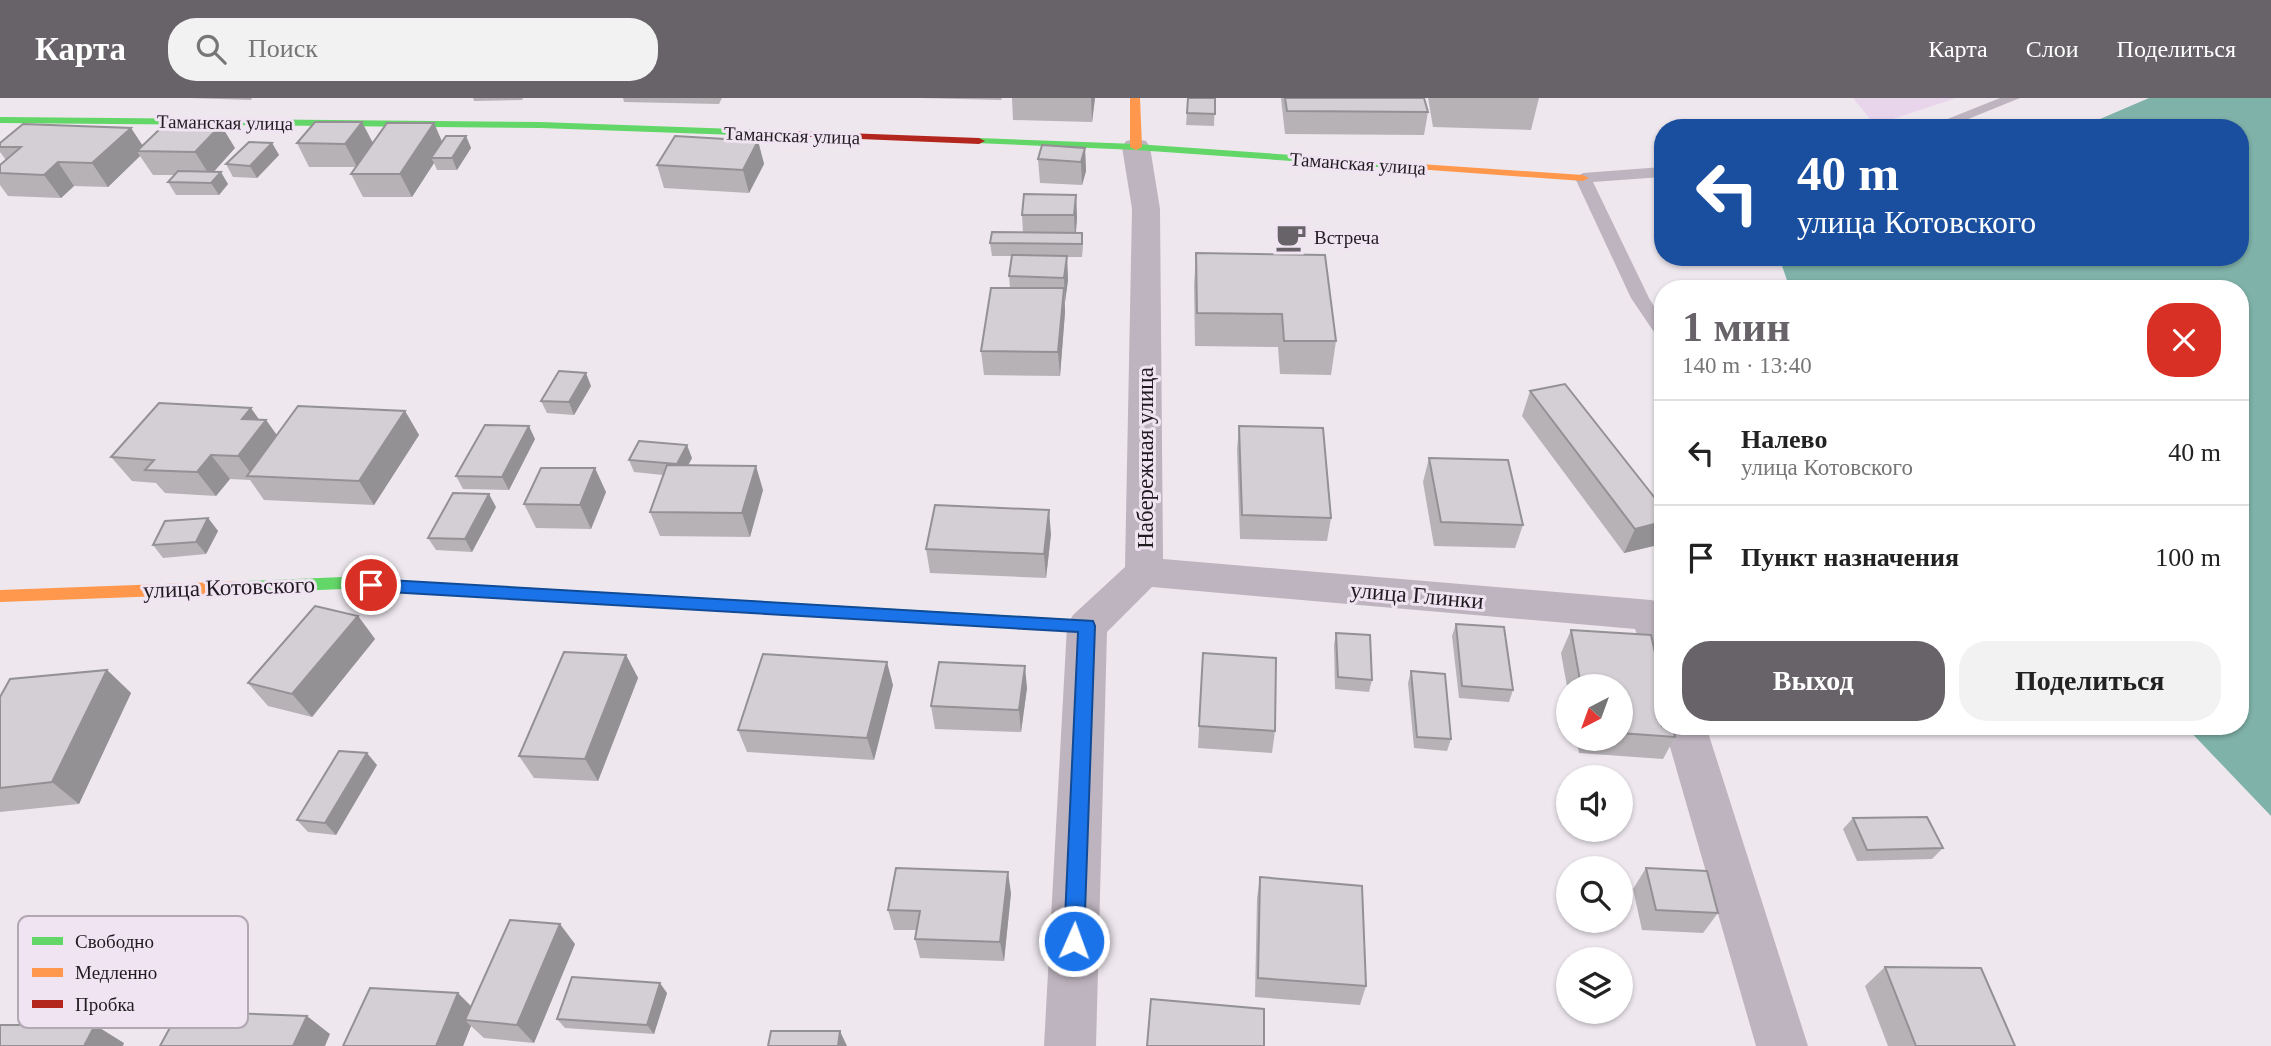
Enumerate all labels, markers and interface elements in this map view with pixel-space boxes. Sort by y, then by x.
search box [168,18,658,81]
icon: search [192,30,230,68]
text: Карта [35,31,126,67]
text: Поиск [248,34,318,63]
text: Карта [1928,36,1988,62]
text: Слои [2026,36,2079,62]
text: Поделиться [2117,36,2236,62]
street label: Таманская улица [157,111,294,134]
street label: Таманская улица [724,123,861,148]
text: 40 m [1797,146,1899,201]
icon: left [1682,147,1773,238]
street label: Таманская улица [1289,148,1427,179]
text: улица Котовского [1797,204,2036,240]
cafe icon: Встреча [1274,220,1308,254]
place label: Встреча [1314,227,1380,248]
button: close [2147,303,2221,377]
text: 1 мин [1682,304,1791,350]
text: 140 m · 13:40 [1682,353,1812,378]
street label: Набережная улица [1133,367,1158,549]
text: Налево [1741,425,1827,454]
icon: left [1682,434,1720,472]
text: 40 m [2168,438,2221,467]
text: улица Котовского [1741,455,1913,480]
icon: arrive [1682,539,1720,577]
text: Пункт назначения [1741,543,1959,572]
text: 100 m [2155,543,2221,572]
pin [341,555,401,615]
icon: arrive [352,566,390,604]
street label: улица Котовского [143,572,315,603]
street label: улица Глинки [1349,577,1485,614]
button: Выход [1682,641,1945,721]
button: Поделиться [1959,641,2221,721]
north arrow [1556,674,1633,751]
map controls [1556,674,1633,1024]
button: sound [1556,765,1633,842]
button: search [1556,856,1633,933]
position arrow [1037,904,1111,978]
legend [18,916,248,1028]
text: Свободно [75,931,154,952]
button: layers [1556,947,1633,1024]
text: Медленно [75,962,157,983]
text: Пробка [75,994,135,1015]

